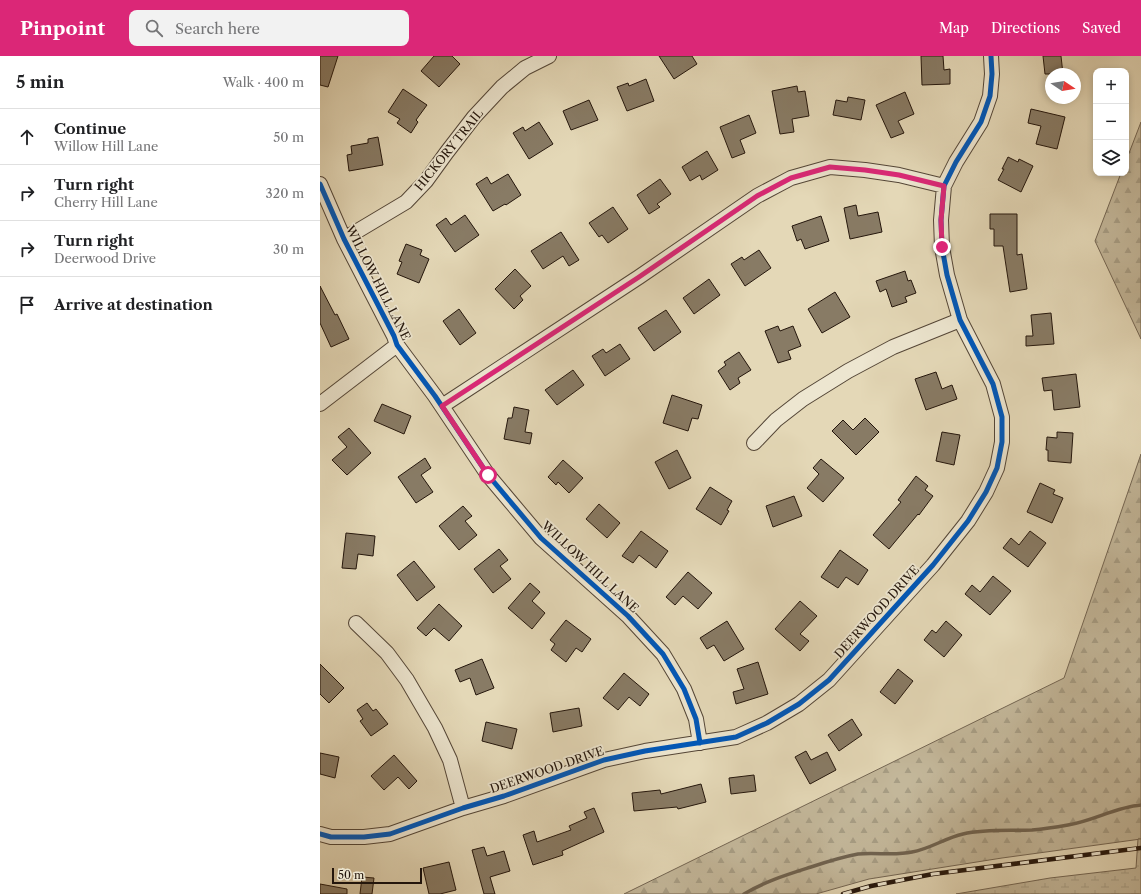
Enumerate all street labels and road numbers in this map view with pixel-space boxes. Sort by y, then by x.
street label: HICKORY TRAIL [411,106,486,194]
street label: WILLOW HILL LANE [342,222,414,343]
street label: WILLOW HILL LANE [538,517,642,615]
street label: DEERWOOD DRIVE [831,562,922,661]
street label: DEERWOOD DRIVE [488,743,606,796]

